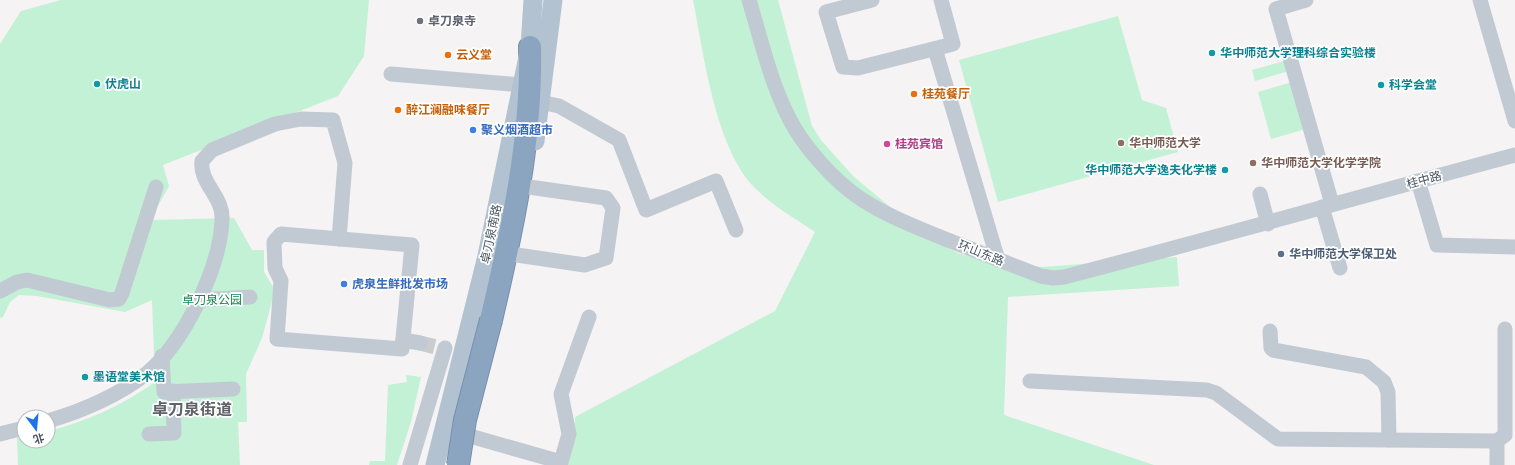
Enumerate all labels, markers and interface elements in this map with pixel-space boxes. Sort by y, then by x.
place label: 卓刀泉寺 [428,14,476,28]
marker: 卓刀泉寺 [415,16,425,26]
place label: 华中师范大学理科综合实验楼 [1220,46,1376,60]
place label: 云义堂 [456,48,492,62]
marker: 华中师范大学理科综合实验楼 [1207,48,1217,58]
marker: 云义堂 [443,50,453,60]
place label: 伏虎山 [105,77,141,91]
place label: 科学会堂 [1389,78,1437,92]
marker: 伏虎山 [92,79,102,89]
marker: 科学会堂 [1376,80,1386,90]
place label: 桂苑餐厅 [922,87,970,101]
marker: 桂苑餐厅 [909,89,919,99]
place label: 醉江澜融味餐厅 [406,103,490,117]
marker: 醉江澜融味餐厅 [393,105,403,115]
place label: 聚义烟酒超市 [481,123,553,137]
marker: 聚义烟酒超市 [468,125,478,135]
place label: 华中师范大学 [1129,136,1201,150]
place label: 桂苑宾馆 [895,137,943,151]
marker: 华中师范大学 [1116,138,1126,148]
marker: 桂苑宾馆 [882,139,892,149]
place label: 华中师范大学化学学院 [1261,156,1381,170]
marker: 华中师范大学化学学院 [1248,158,1258,168]
place label: 华中师范大学逸夫化学楼 [1085,163,1217,177]
marker: 华中师范大学逸夫化学楼 [1220,165,1230,175]
street label: 桂中路 [1405,169,1443,191]
street label: 卓刀泉南路 [478,203,504,265]
street label: 环山东路 [956,238,1006,268]
place label: 华中师范大学保卫处 [1289,247,1397,261]
marker: 华中师范大学保卫处 [1276,249,1286,259]
place label: 虎泉生鲜批发市场 [352,277,448,291]
marker: 虎泉生鲜批发市场 [339,279,349,289]
park label: 卓刀泉公园 [182,293,242,307]
place label: 墨语堂美术馆 [93,370,165,384]
marker: 墨语堂美术馆 [80,372,90,382]
district label: 卓刀泉街道 [152,400,232,419]
north arrow [16,409,56,449]
text: 北 [32,430,46,446]

